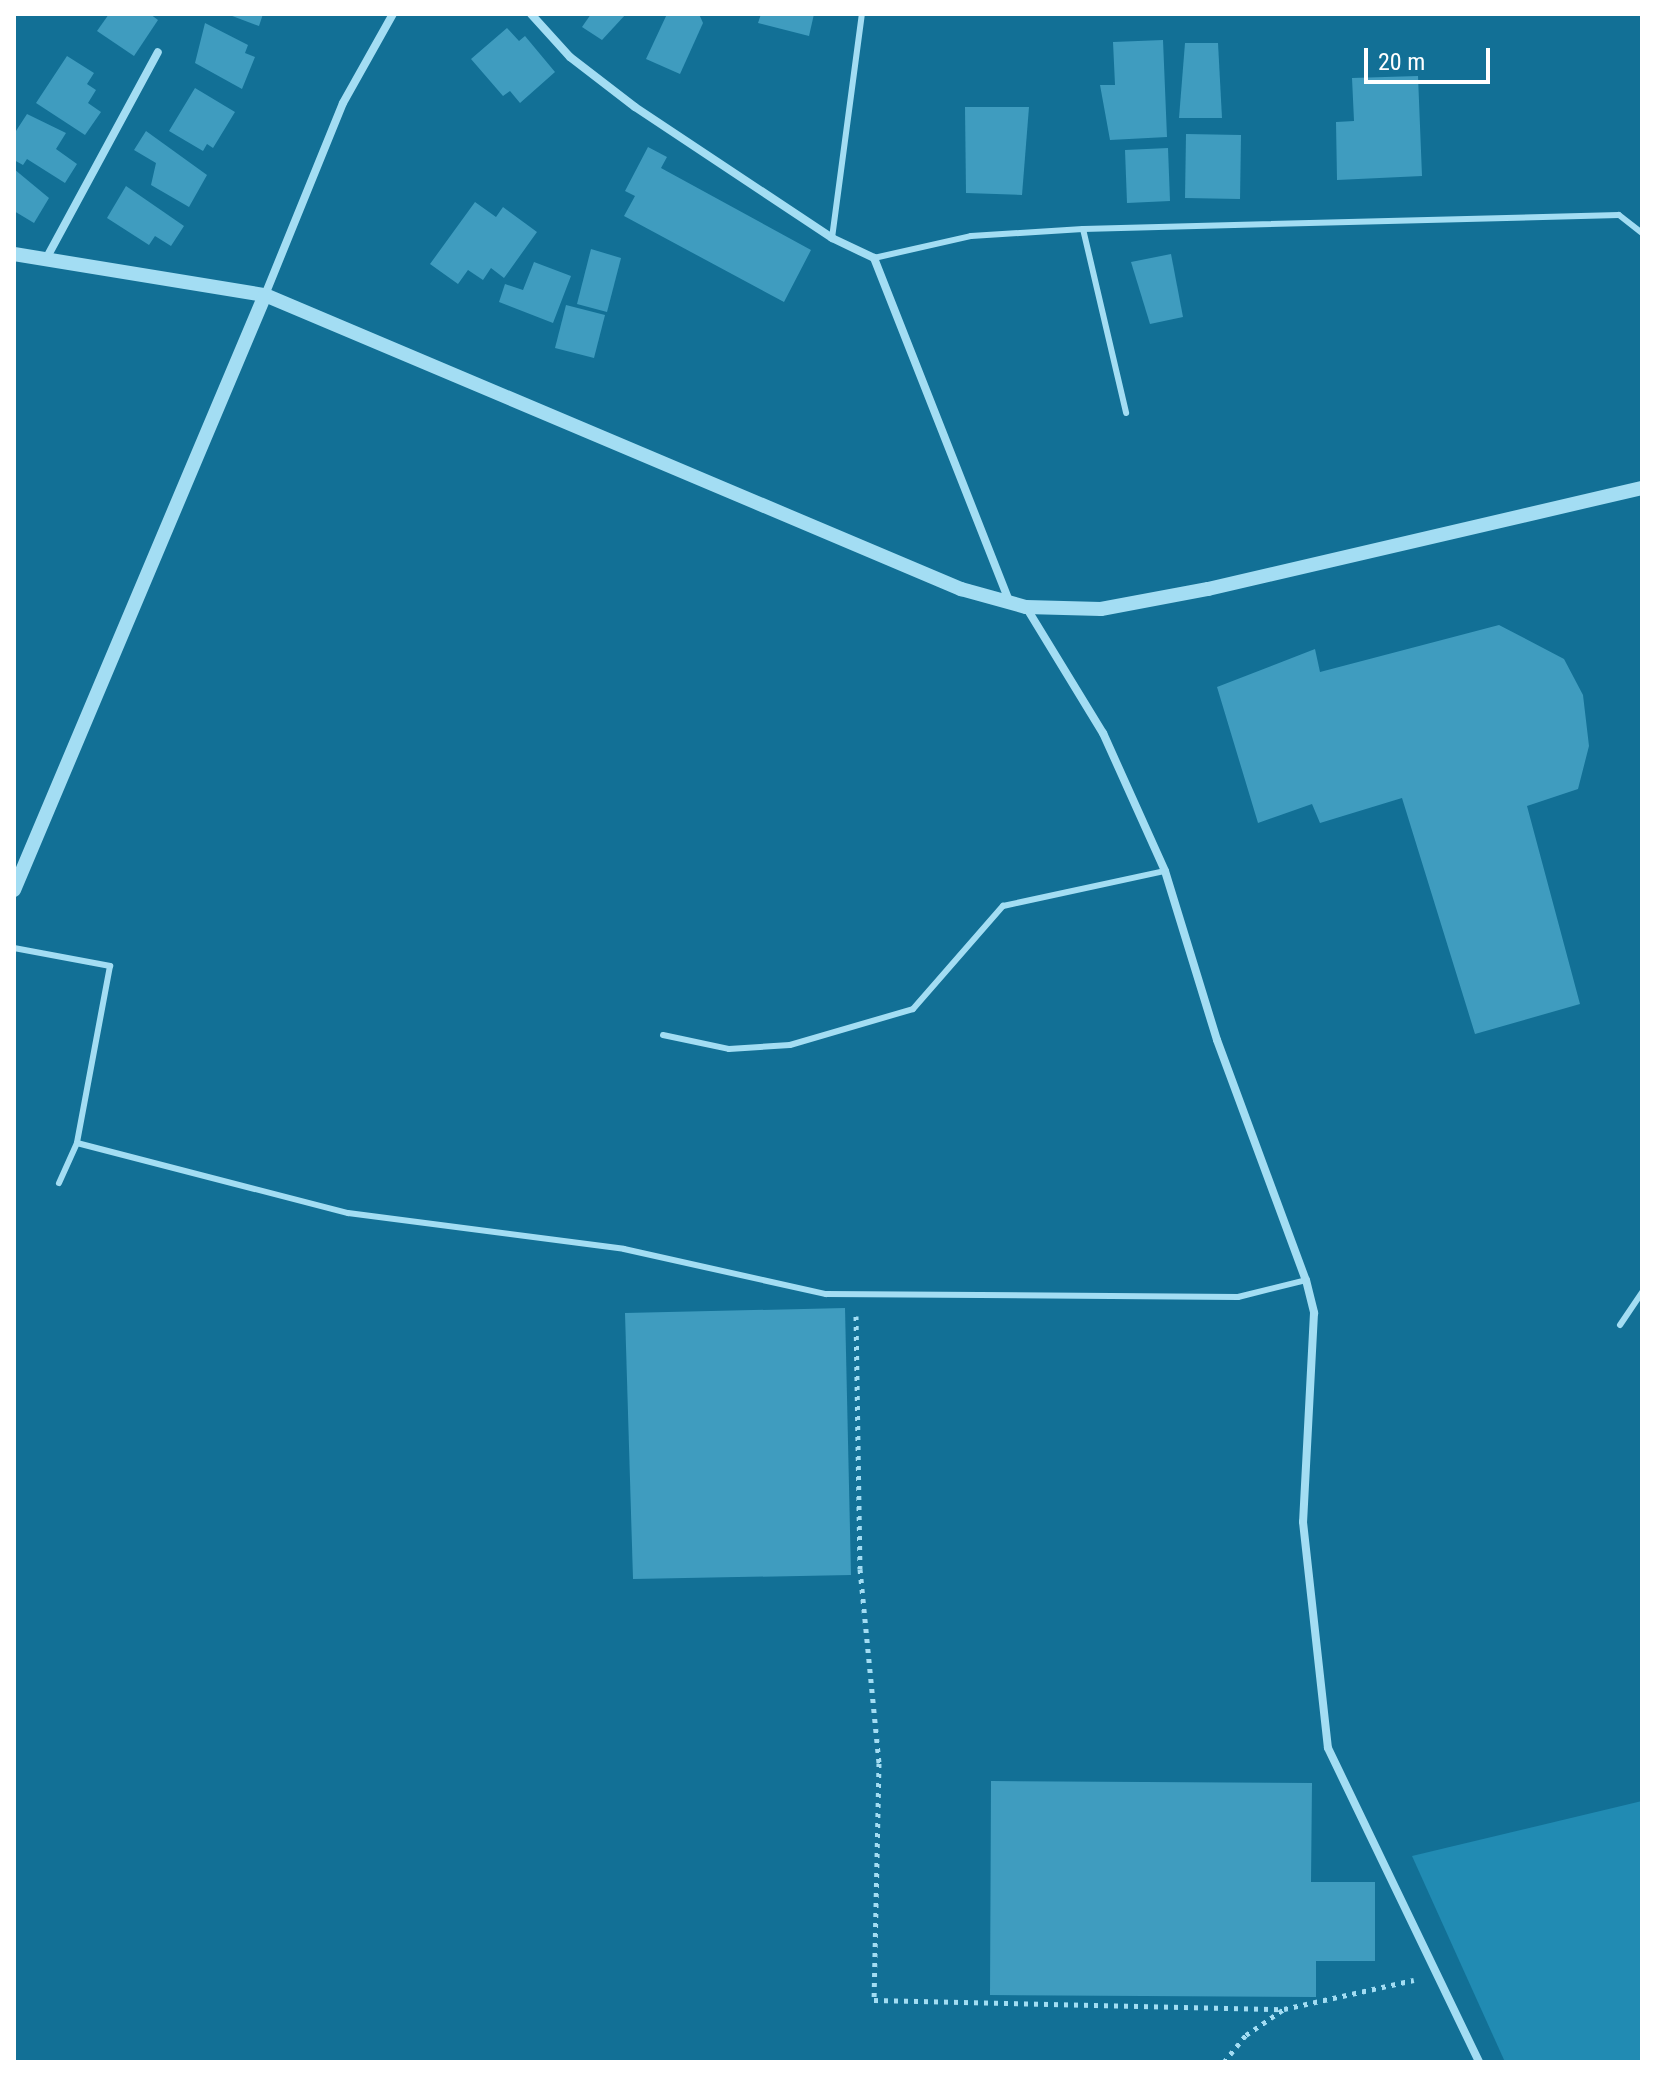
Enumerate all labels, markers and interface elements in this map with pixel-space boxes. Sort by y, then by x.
scale bar [1368,32,1494,82]
text: 20 m [1378,48,1425,76]

